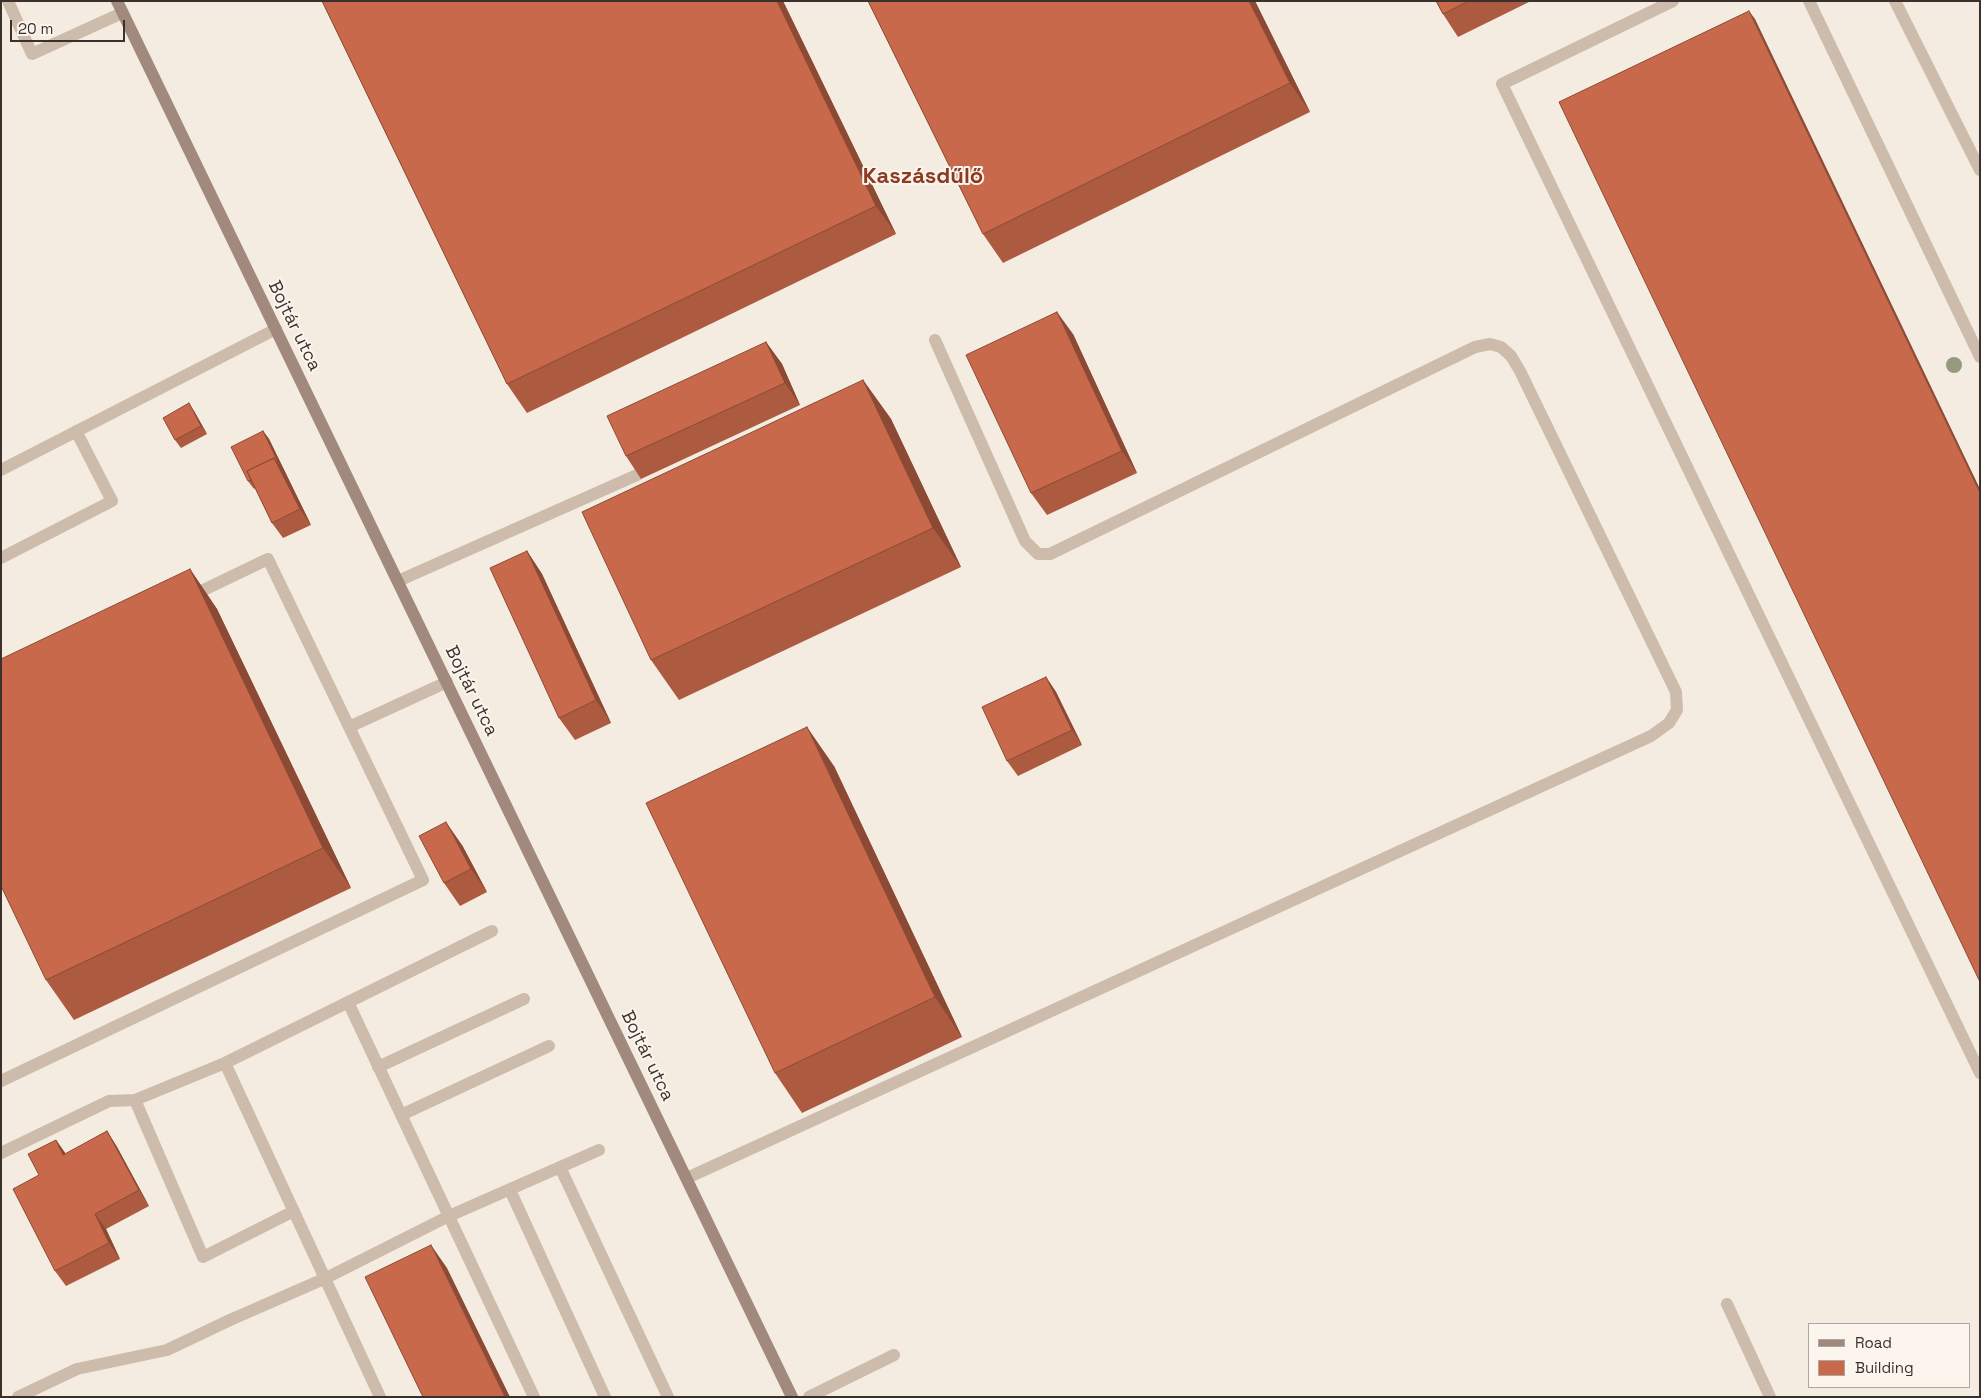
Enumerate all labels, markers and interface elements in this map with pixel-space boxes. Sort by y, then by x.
scale bar [12,10,128,42]
text: 20 m [18,19,53,38]
district label: Kaszásdűlő [863,164,983,190]
street label: Bojtár utca [263,277,325,375]
street label: Bojtár utca [440,642,502,740]
street label: Bojtár utca [616,1007,678,1105]
legend [1808,1323,1971,1388]
text: Road [1855,1333,1892,1352]
text: Building [1855,1358,1914,1377]

